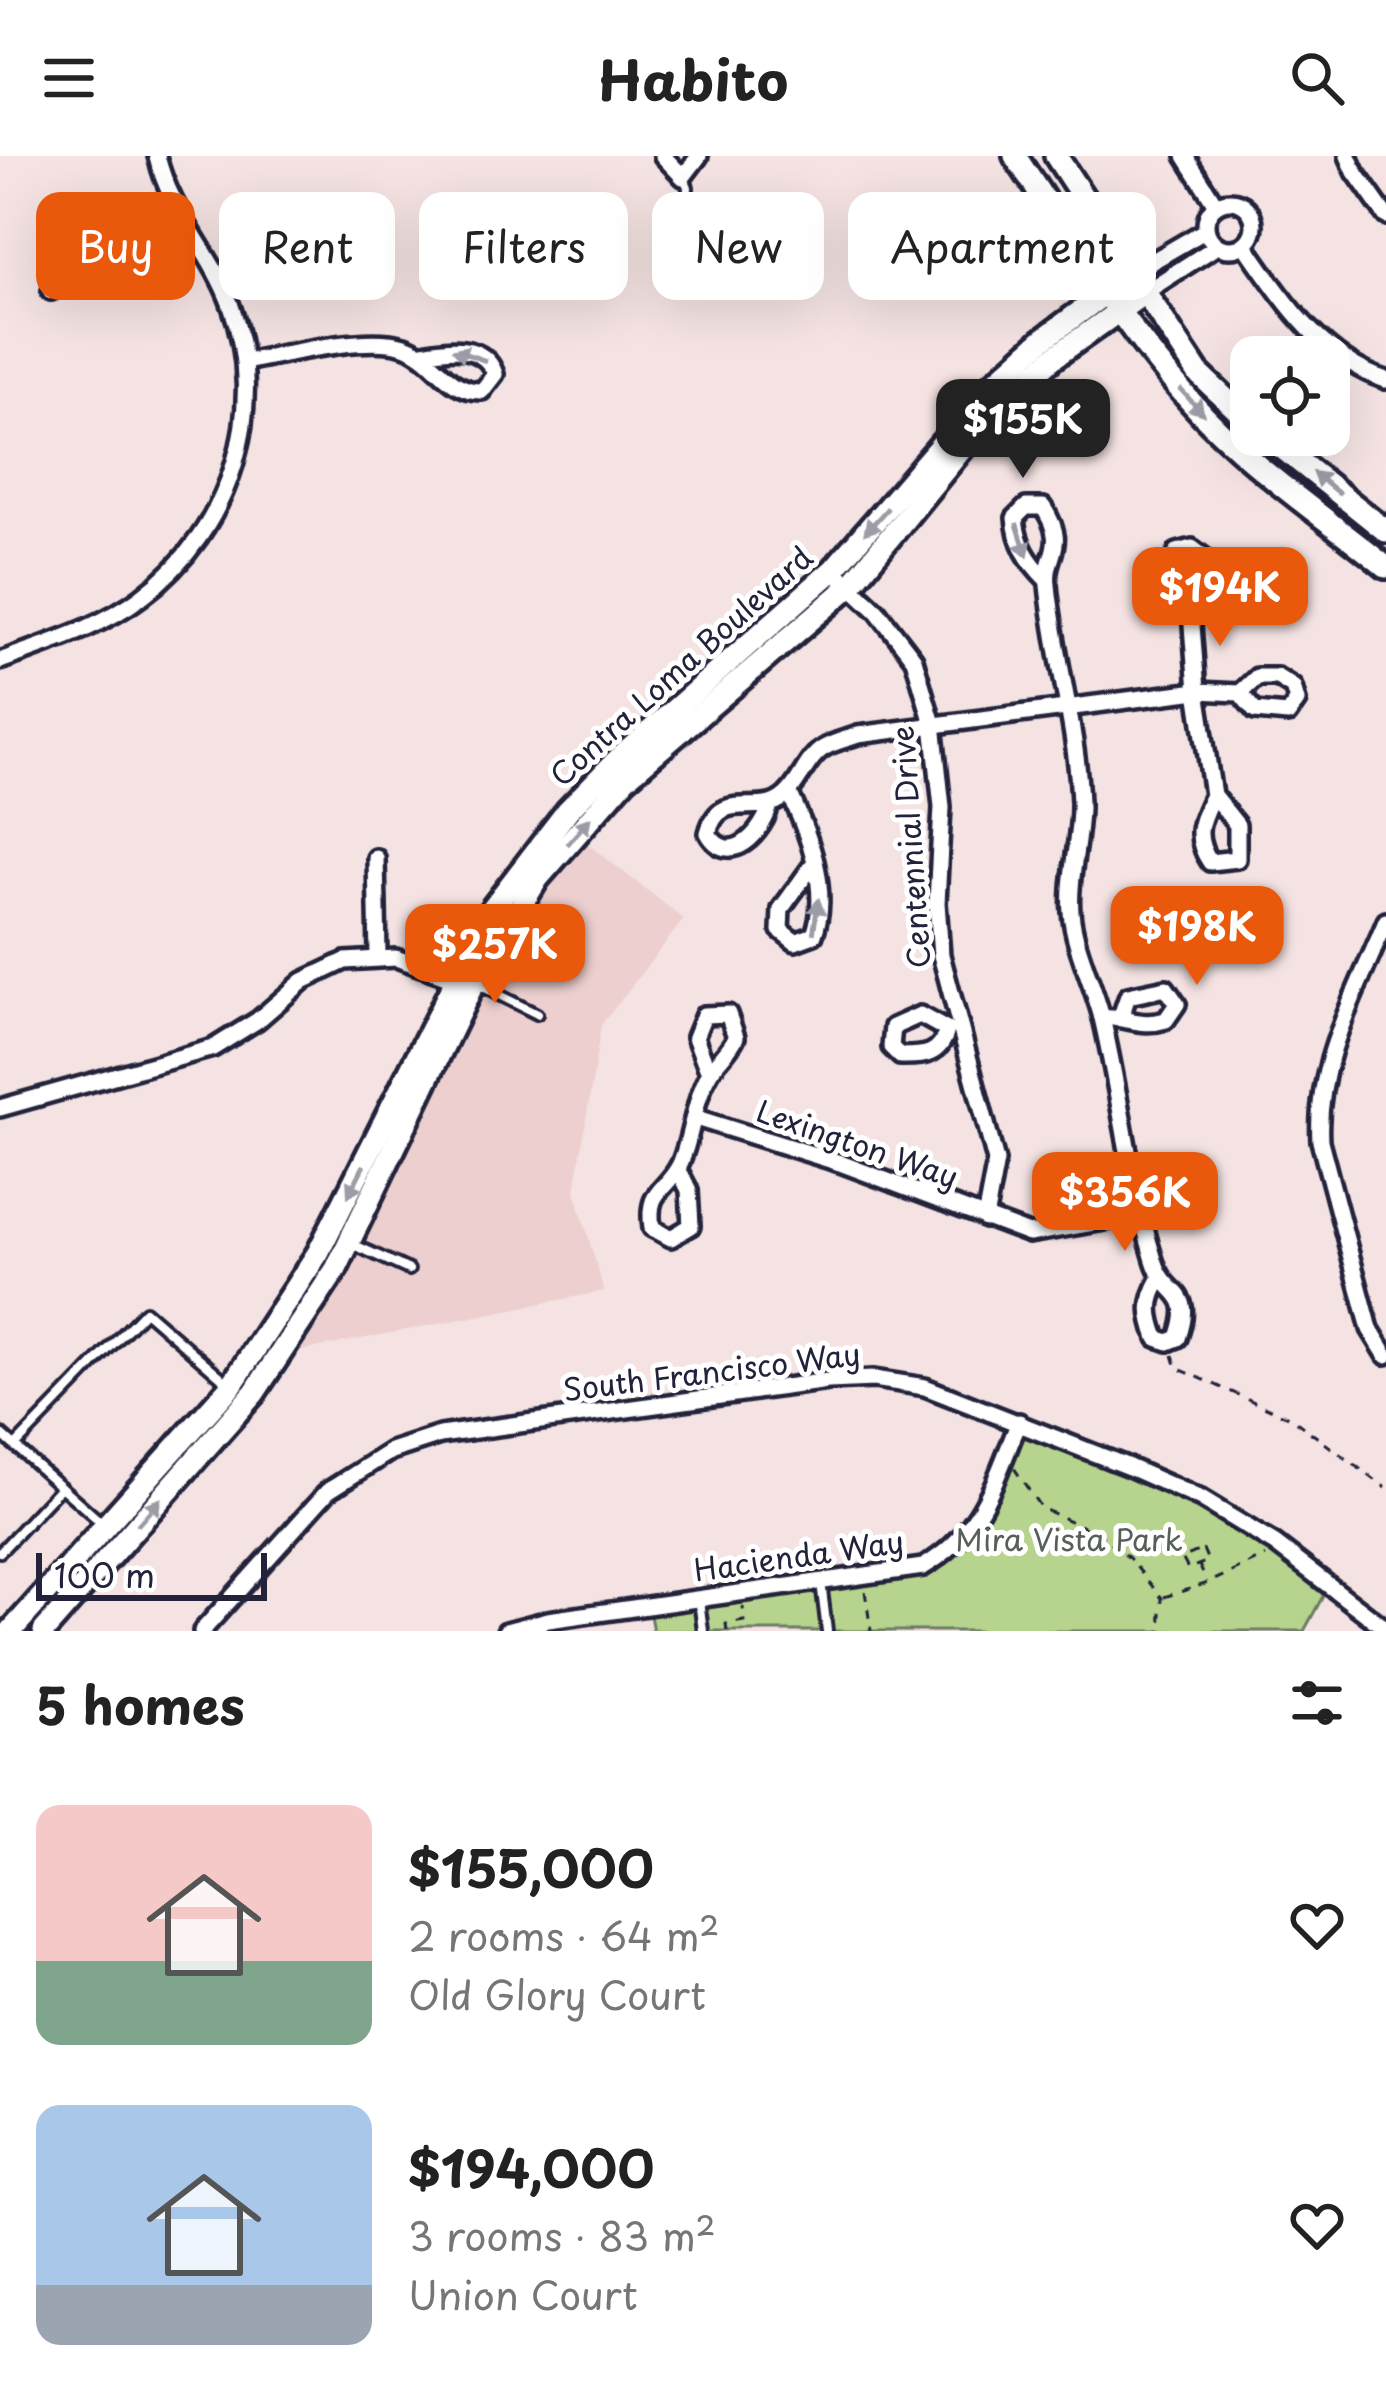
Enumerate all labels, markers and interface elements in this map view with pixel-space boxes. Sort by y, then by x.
text: Habito [598,38,788,119]
icon: menu [36,45,102,111]
icon: search [1284,45,1350,111]
chip: Buy [36,192,195,300]
chip: Rent [219,192,395,300]
chip: Filters [419,192,628,300]
chip: New [652,192,824,300]
chip: Apartment [848,192,1156,300]
map controls [1230,336,1350,456]
button: locate [1230,336,1350,456]
one-way arrow [451,344,487,363]
pin: $155K [939,379,1107,481]
one-way arrow [1178,387,1205,416]
text: $155K [963,388,1083,447]
one-way arrow [1310,471,1341,496]
one-way arrow [863,507,890,536]
one-way arrow [1014,522,1032,559]
street label: Contra Loma Boulevard [539,535,822,796]
pin: $194K [1136,547,1304,649]
text: $194K [1159,556,1281,615]
street label: Centennial Drive [879,724,940,970]
one-way arrow [565,816,592,846]
pin: $198K [1113,886,1281,988]
text: $198K [1138,895,1256,954]
one-way arrow [807,897,826,934]
pin: $257K [411,904,579,1006]
text: $257K [432,913,558,972]
street label: Lexington Way [751,1087,965,1198]
pin: $356K [1041,1152,1209,1254]
text: $356K [1059,1161,1191,1220]
one-way arrow [346,1164,366,1199]
street label: South Francisco Way [560,1330,863,1411]
one-way arrow [136,1497,162,1527]
park label: Mira Vista Park [955,1516,1183,1561]
street label: Hacienda Way [691,1518,906,1592]
scale bar [36,1547,267,1600]
text: 100 m [54,1549,155,1599]
text: 5 homes [36,1665,245,1742]
icon: filters [1284,1670,1350,1736]
text: $155,000 [408,1828,654,1905]
icon: home [132,1853,276,1997]
icon: heart [1284,1892,1350,1958]
text: 2 rooms · 64 m² [408,1905,720,1964]
text: Old Glory Court [408,1964,706,2023]
text: $194,000 [408,2128,654,2205]
icon: home [132,2153,276,2297]
icon: heart [1284,2192,1350,2258]
text: 3 rooms · 83 m² [408,2205,716,2264]
text: Union Court [408,2264,638,2323]

